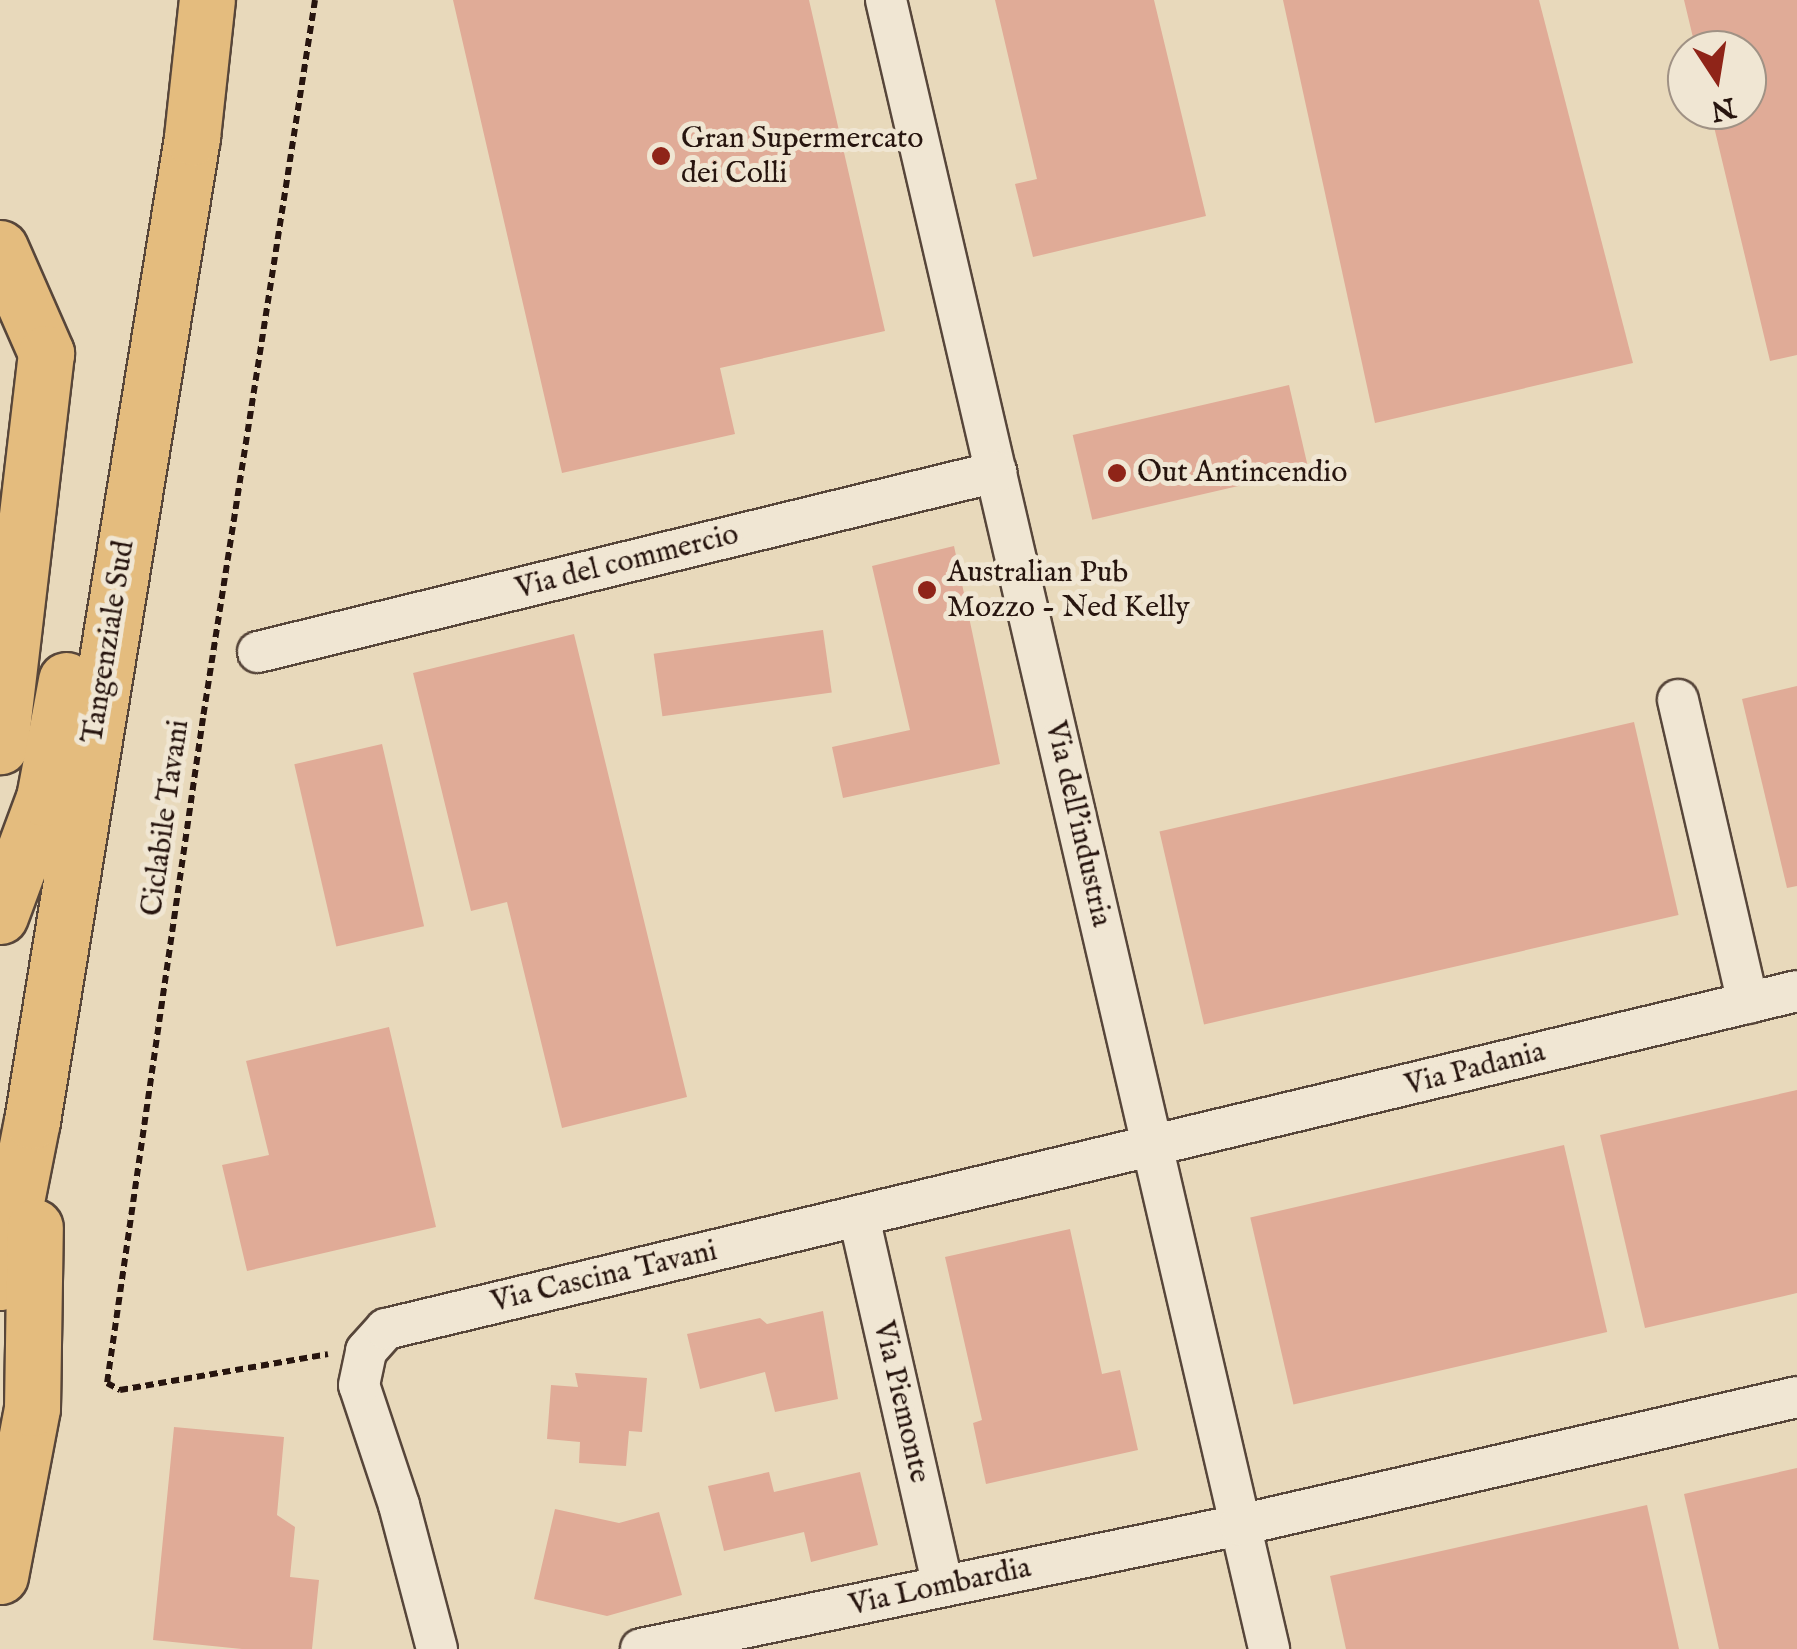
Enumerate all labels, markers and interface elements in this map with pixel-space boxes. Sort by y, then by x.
north arrow [1667,30,1767,130]
text: N [1707,88,1738,128]
place label: Gran Supermercato dei Colli [681,121,923,192]
marker: Gran Supermercato dei Colli [650,145,672,167]
place label: Out Antincendio [1137,455,1347,491]
marker: Out Antincendio [1106,462,1128,484]
street label: Via del commercio [512,517,742,607]
street label: Tangenziale Sud [75,538,143,746]
place label: Australian Pub Mozzo - Ned Kelly [947,555,1190,626]
marker: Australian Pub Mozzo - Ned Kelly [916,579,938,601]
street label: Ciclabile Tavani [134,717,198,919]
street label: Via dell'industria [1037,718,1119,930]
street label: Via Padania [1401,1034,1549,1104]
street label: Via Cascina Tavani [487,1233,721,1321]
street label: Via Piemonte [865,1317,937,1487]
street label: Via Lombardia [846,1550,1034,1624]

